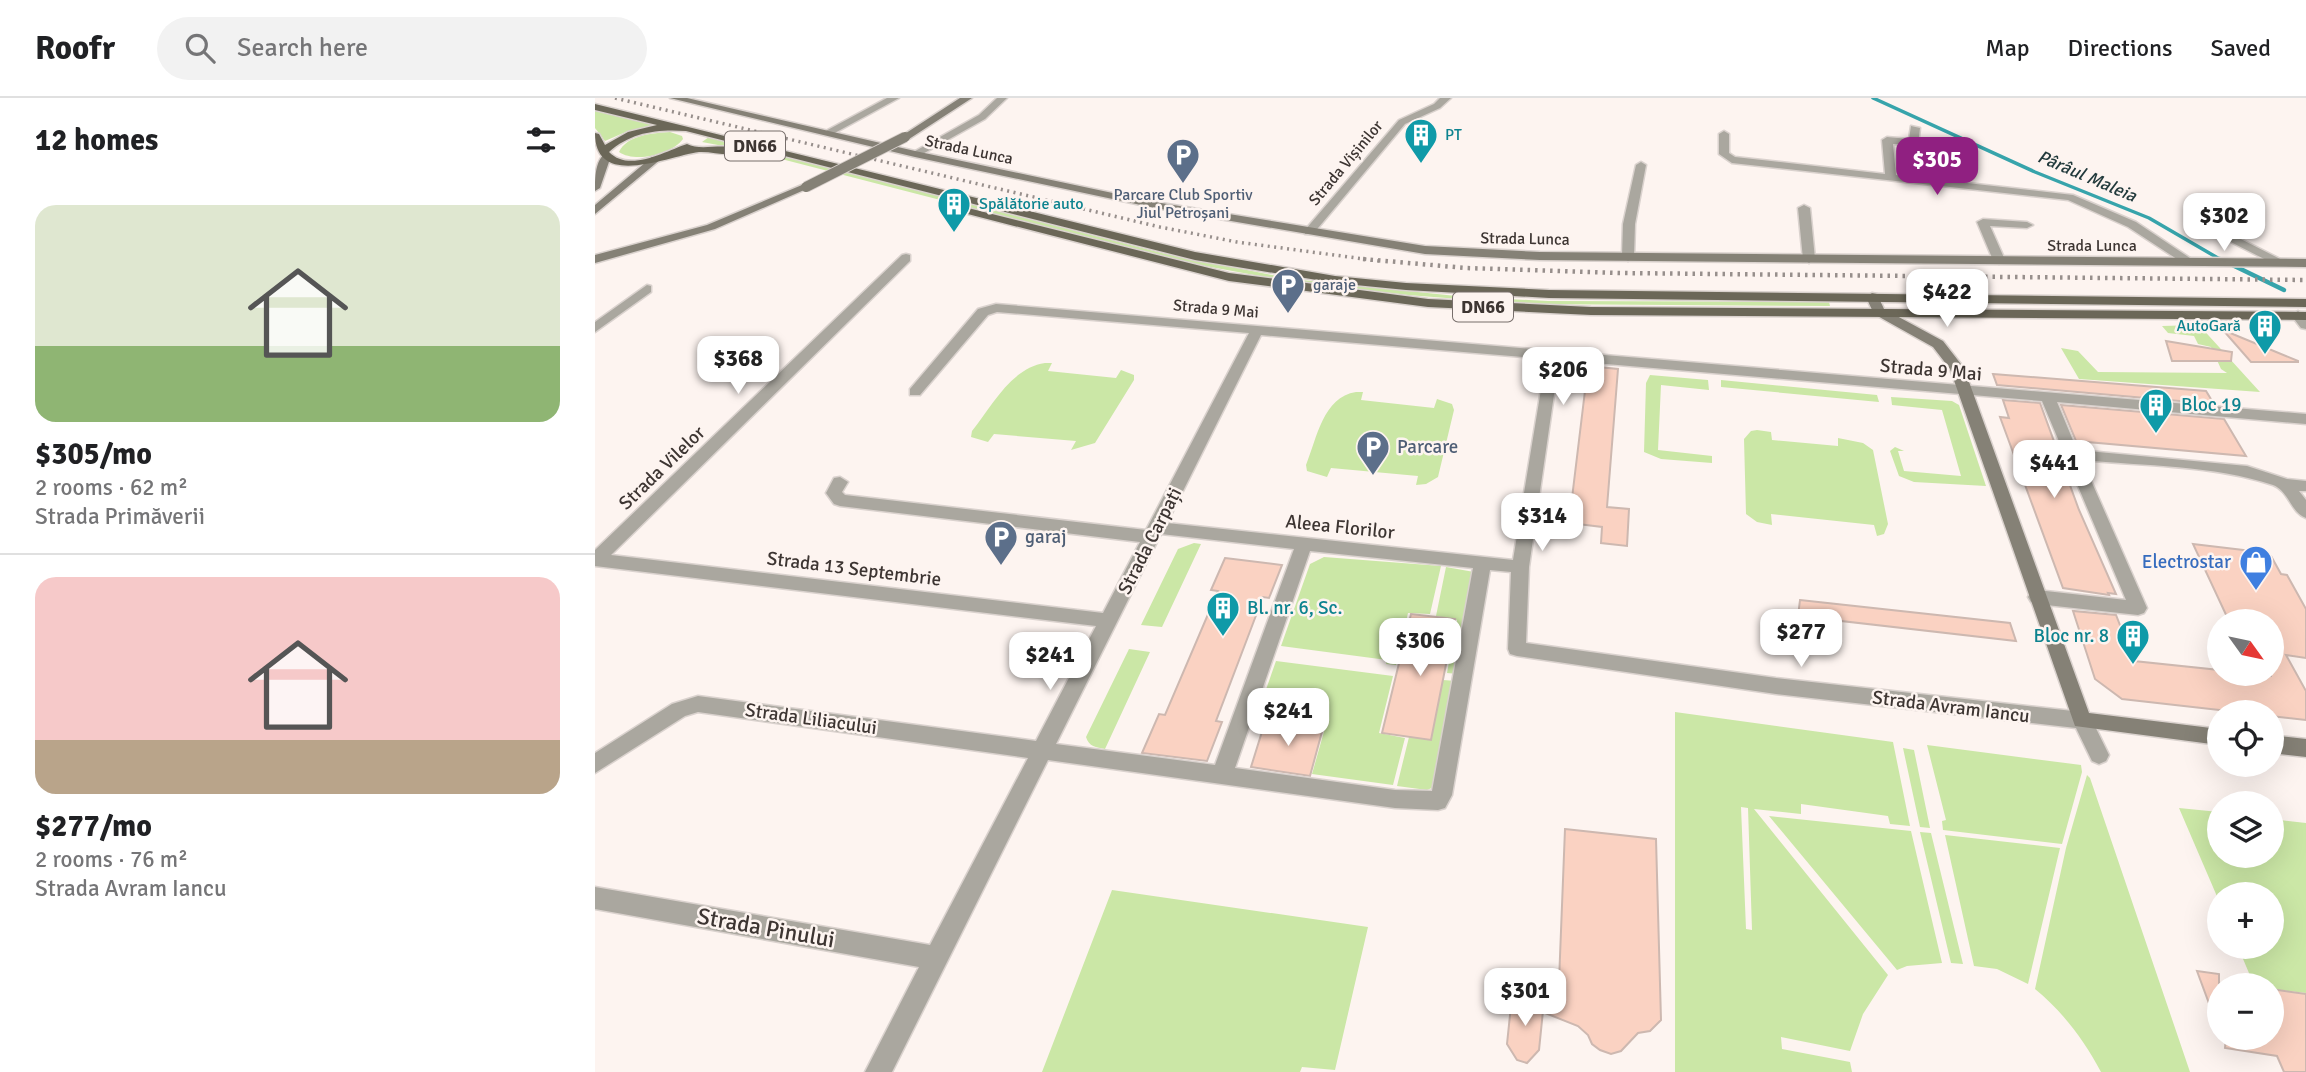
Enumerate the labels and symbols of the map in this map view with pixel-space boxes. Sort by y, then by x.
street label: Strada Vișinilor [1305,116,1388,210]
building icon: PT [1402,116,1440,165]
place label: PT [1445,125,1462,145]
road number: DN66 [725,131,785,160]
street label: Strada Lunca [923,131,1015,169]
parking icon: Parcare Club Sportiv Jiul Petroșani [1164,136,1202,185]
pin: $305 [1896,138,1978,197]
water label: Pârâul Maleia [2034,145,2141,207]
building icon: Spălătorie auto [935,185,973,234]
place label: Parcare Club Sportiv Jiul Petroșani [1113,185,1253,223]
place label: Spălătorie auto [979,194,1084,214]
pin: $302 [2183,194,2265,253]
street label: Strada Lunca [1480,228,1570,250]
street label: Strada Lunca [2047,236,2137,256]
parking icon: garaje [1269,266,1307,315]
pin: $422 [1906,270,1988,329]
place label: garaje [1313,275,1356,295]
road number: DN66 [1453,292,1513,322]
street label: Strada 9 Mai [1172,295,1260,323]
building icon: AutoGară [2246,307,2284,356]
place label: AutoGară [2177,316,2241,336]
pin: $368 [697,336,779,396]
pin: $206 [1522,348,1604,407]
street label: Strada 9 Mai [1879,354,1983,386]
building icon: Bloc 19 [2137,386,2175,435]
place label: Bloc 19 [2181,393,2241,417]
street label: Strada Vilelor [614,421,710,515]
parking icon: Parcare [1354,428,1392,477]
place label: Parcare [1397,435,1458,459]
pin: $441 [2013,440,2095,500]
street label: Strada Carpați [1113,483,1187,599]
pin: $314 [1501,494,1583,553]
street label: Aleea Florilor [1284,509,1396,545]
parking icon: garaj [982,518,1020,567]
place label: garaj [1025,525,1066,549]
shop icon: Electrostar [2237,543,2275,592]
street label: Strada 13 Septembrie [765,546,943,592]
place label: Electrostar [2142,550,2231,574]
building icon: Bl. nr. 6, Sc. [1204,589,1242,638]
place label: Bl. nr. 6, Sc. [1247,596,1343,620]
north arrow [2207,609,2284,686]
pin: $277 [1760,610,1842,669]
building icon: Bloc nr. 8 [2114,617,2152,666]
pin: $306 [1379,618,1461,678]
place label: Bloc nr. 8 [2034,624,2109,648]
pin: $241 [1009,632,1091,692]
street label: Strada Avram Iancu [1871,685,2031,729]
pin: $241 [1247,688,1329,748]
street label: Strada Liliacului [744,698,878,740]
street label: Strada Pinului [695,902,837,954]
pin: $301 [1484,968,1566,1028]

